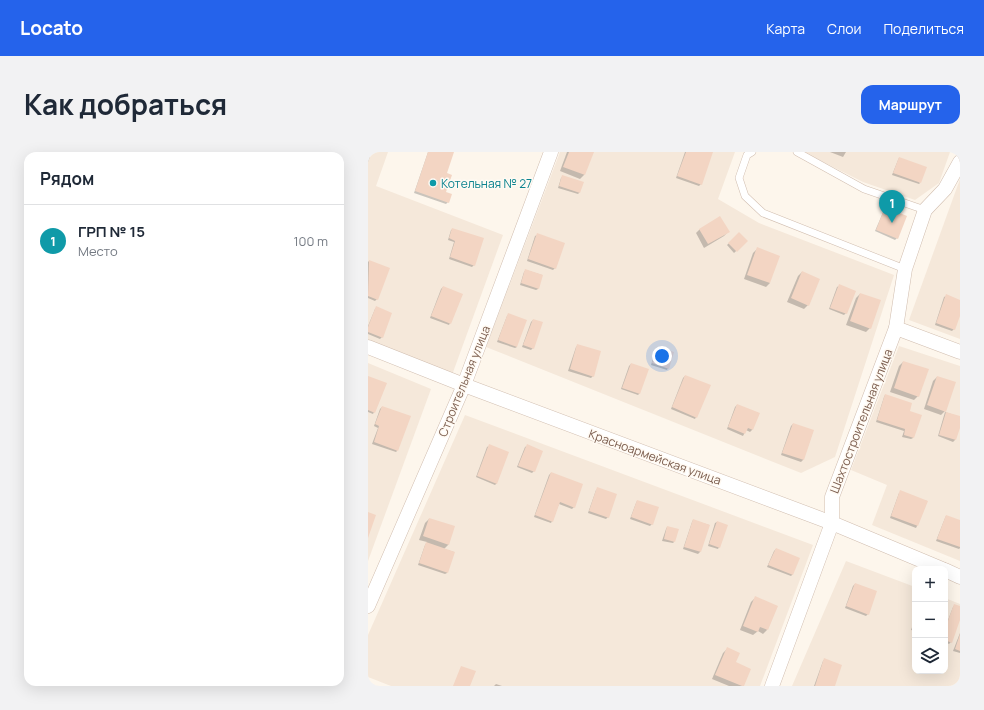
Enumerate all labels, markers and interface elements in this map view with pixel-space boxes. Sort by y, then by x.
text: Locato [20,15,83,41]
text: Карта [766,19,805,38]
text: Слои [827,19,861,38]
text: Поделиться [883,19,964,38]
text: Как добраться [24,85,227,123]
button: Маршрут [861,85,960,124]
text: Рядом [40,167,94,190]
place label: Котельная № 27 [441,175,532,192]
marker: Котельная № 27 [428,178,438,188]
pin: 1 [879,190,905,223]
text: ГРП № 15 [78,221,145,242]
text: 1 [50,232,56,250]
text: 100 m [293,232,328,250]
text: Место [78,242,118,260]
street label: Строительная улица [434,323,494,439]
your location [652,346,672,366]
street label: Шахтостроительная улица [826,346,896,496]
street label: Красноармейская улица [586,425,724,489]
map controls [912,566,948,674]
button: + [912,566,948,602]
button: − [912,602,948,638]
button: layers [912,638,948,674]

